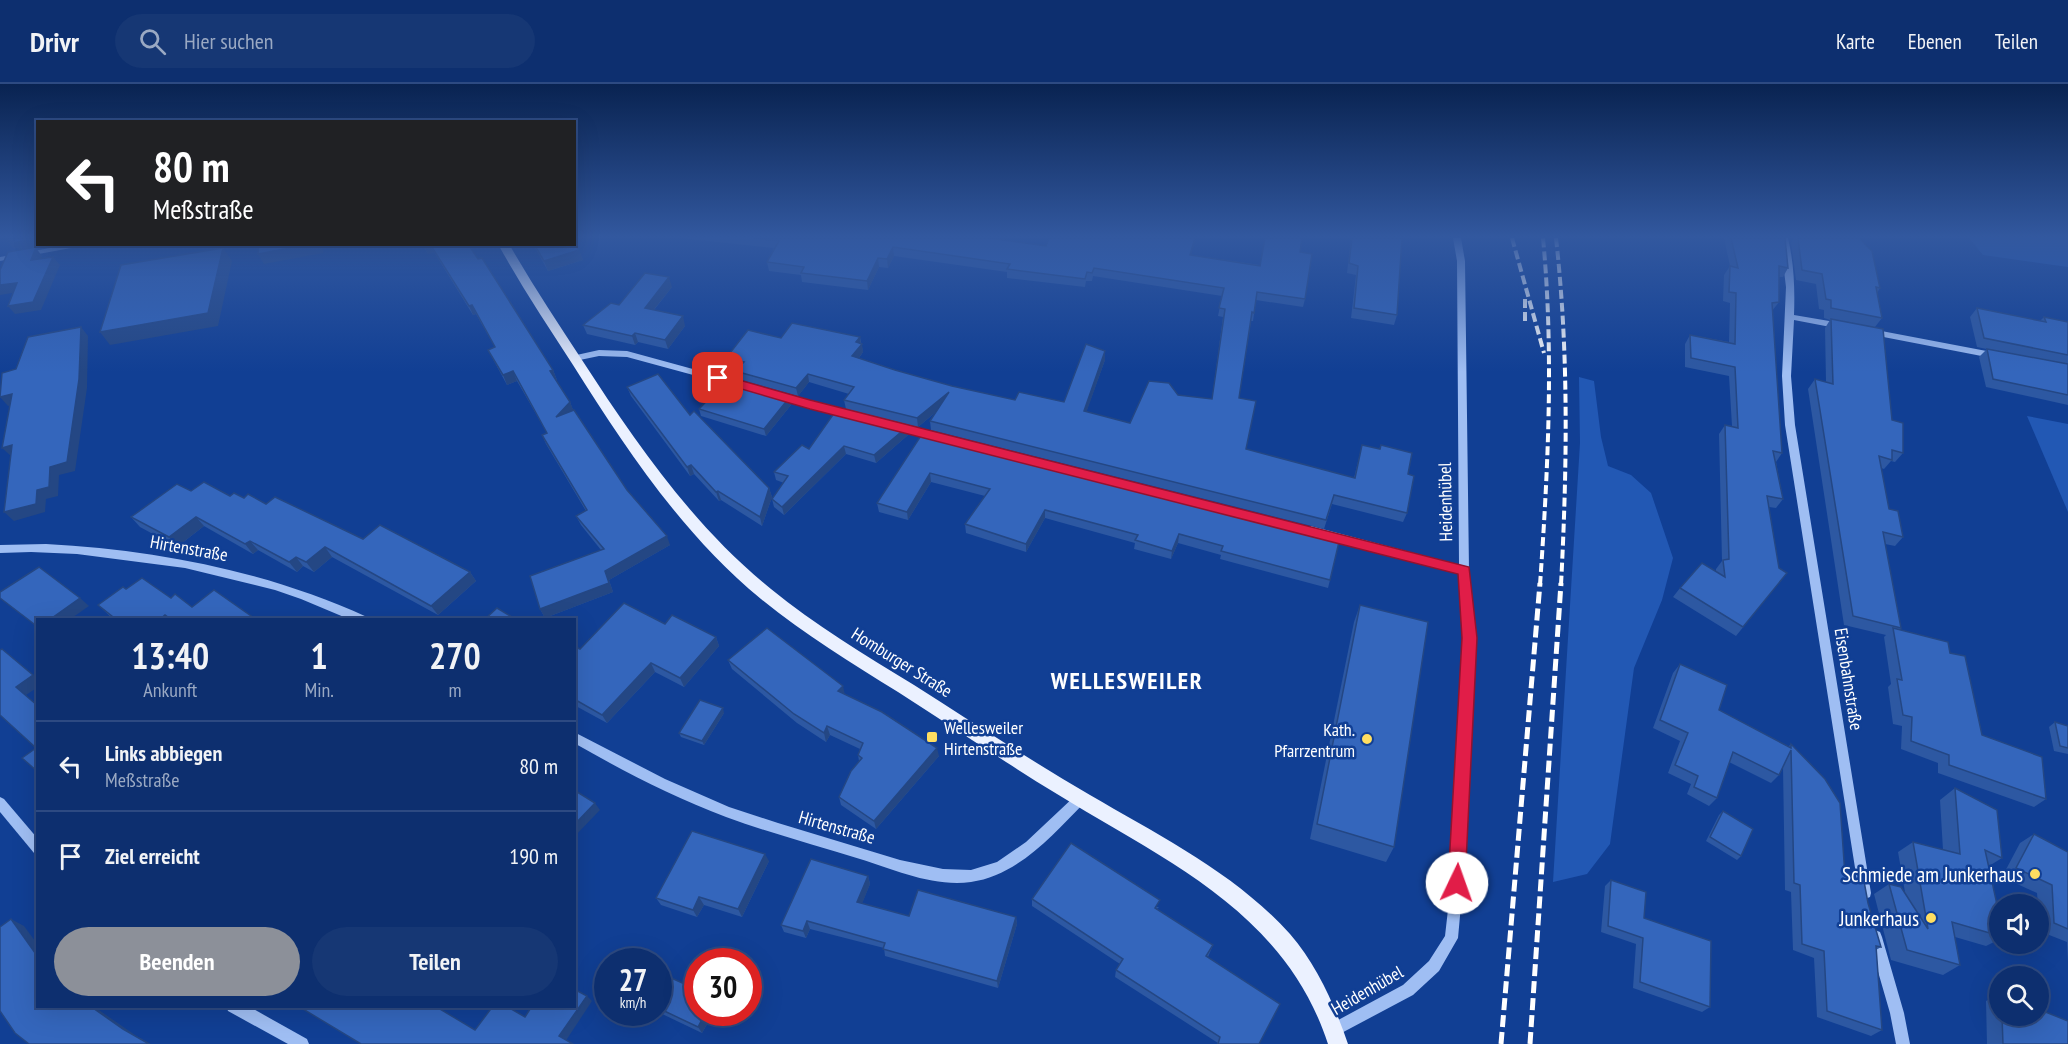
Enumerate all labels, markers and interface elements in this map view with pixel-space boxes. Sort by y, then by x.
search box [115,14,535,68]
text: Drivr [30,23,79,60]
icon: search [136,25,169,58]
text: Hier suchen [184,27,273,55]
text: Karte [1836,28,1875,55]
text: Ebenen [1908,28,1962,55]
text: Teilen [1995,28,2038,55]
text: 80 m [153,139,230,194]
icon: left [54,144,132,222]
text: Meßstraße [153,192,254,226]
pin [692,352,743,403]
icon: arrive [701,361,734,394]
street label: Heidenhübel [1433,461,1457,542]
street label: Hirtenstraße [148,530,230,566]
street label: Homburger Straße [847,622,957,702]
street label: Eisenbahnstraße [1830,626,1868,732]
text: 13:40 [131,632,209,679]
text: 1 [311,632,328,679]
text: 270 [429,632,481,679]
district label: WELLESWEILER [1050,665,1203,696]
text: Ankunft [143,677,197,703]
text: Min. [304,677,334,703]
text: m [448,677,461,703]
place label: Wellesweiler Hirtenstraße [944,716,1023,760]
place label: Kath. Pfarrzentrum [1274,718,1355,762]
marker: Wellesweiler Hirtenstraße [925,730,939,744]
marker: Kath. Pfarrzentrum [1360,732,1374,746]
text: Links abbiegen [105,739,222,767]
icon: left [54,750,87,783]
text: 80 m [519,752,558,780]
text: Meßstraße [105,767,180,793]
street label: Hirtenstraße [796,805,878,849]
icon: arrive [54,840,87,873]
text: Ziel erreicht [105,842,200,870]
text: 190 m [509,842,558,870]
position arrow [1425,851,1489,915]
place label: Schmiede am Junkerhaus [1842,861,2023,888]
marker: Schmiede am Junkerhaus [2028,867,2042,881]
map controls [1989,894,2049,1026]
button: sound [1989,894,2049,954]
place label: Junkerhaus [1838,905,1919,932]
marker: Junkerhaus [1924,911,1938,925]
button: Beenden [54,927,300,996]
button: Teilen [312,927,558,996]
speed limit sign: 30 [684,948,762,1026]
text: 27 [619,960,647,999]
street label: Heidenhübel [1327,960,1408,1020]
button: search [1989,966,2049,1026]
text: km/h [620,993,646,1012]

